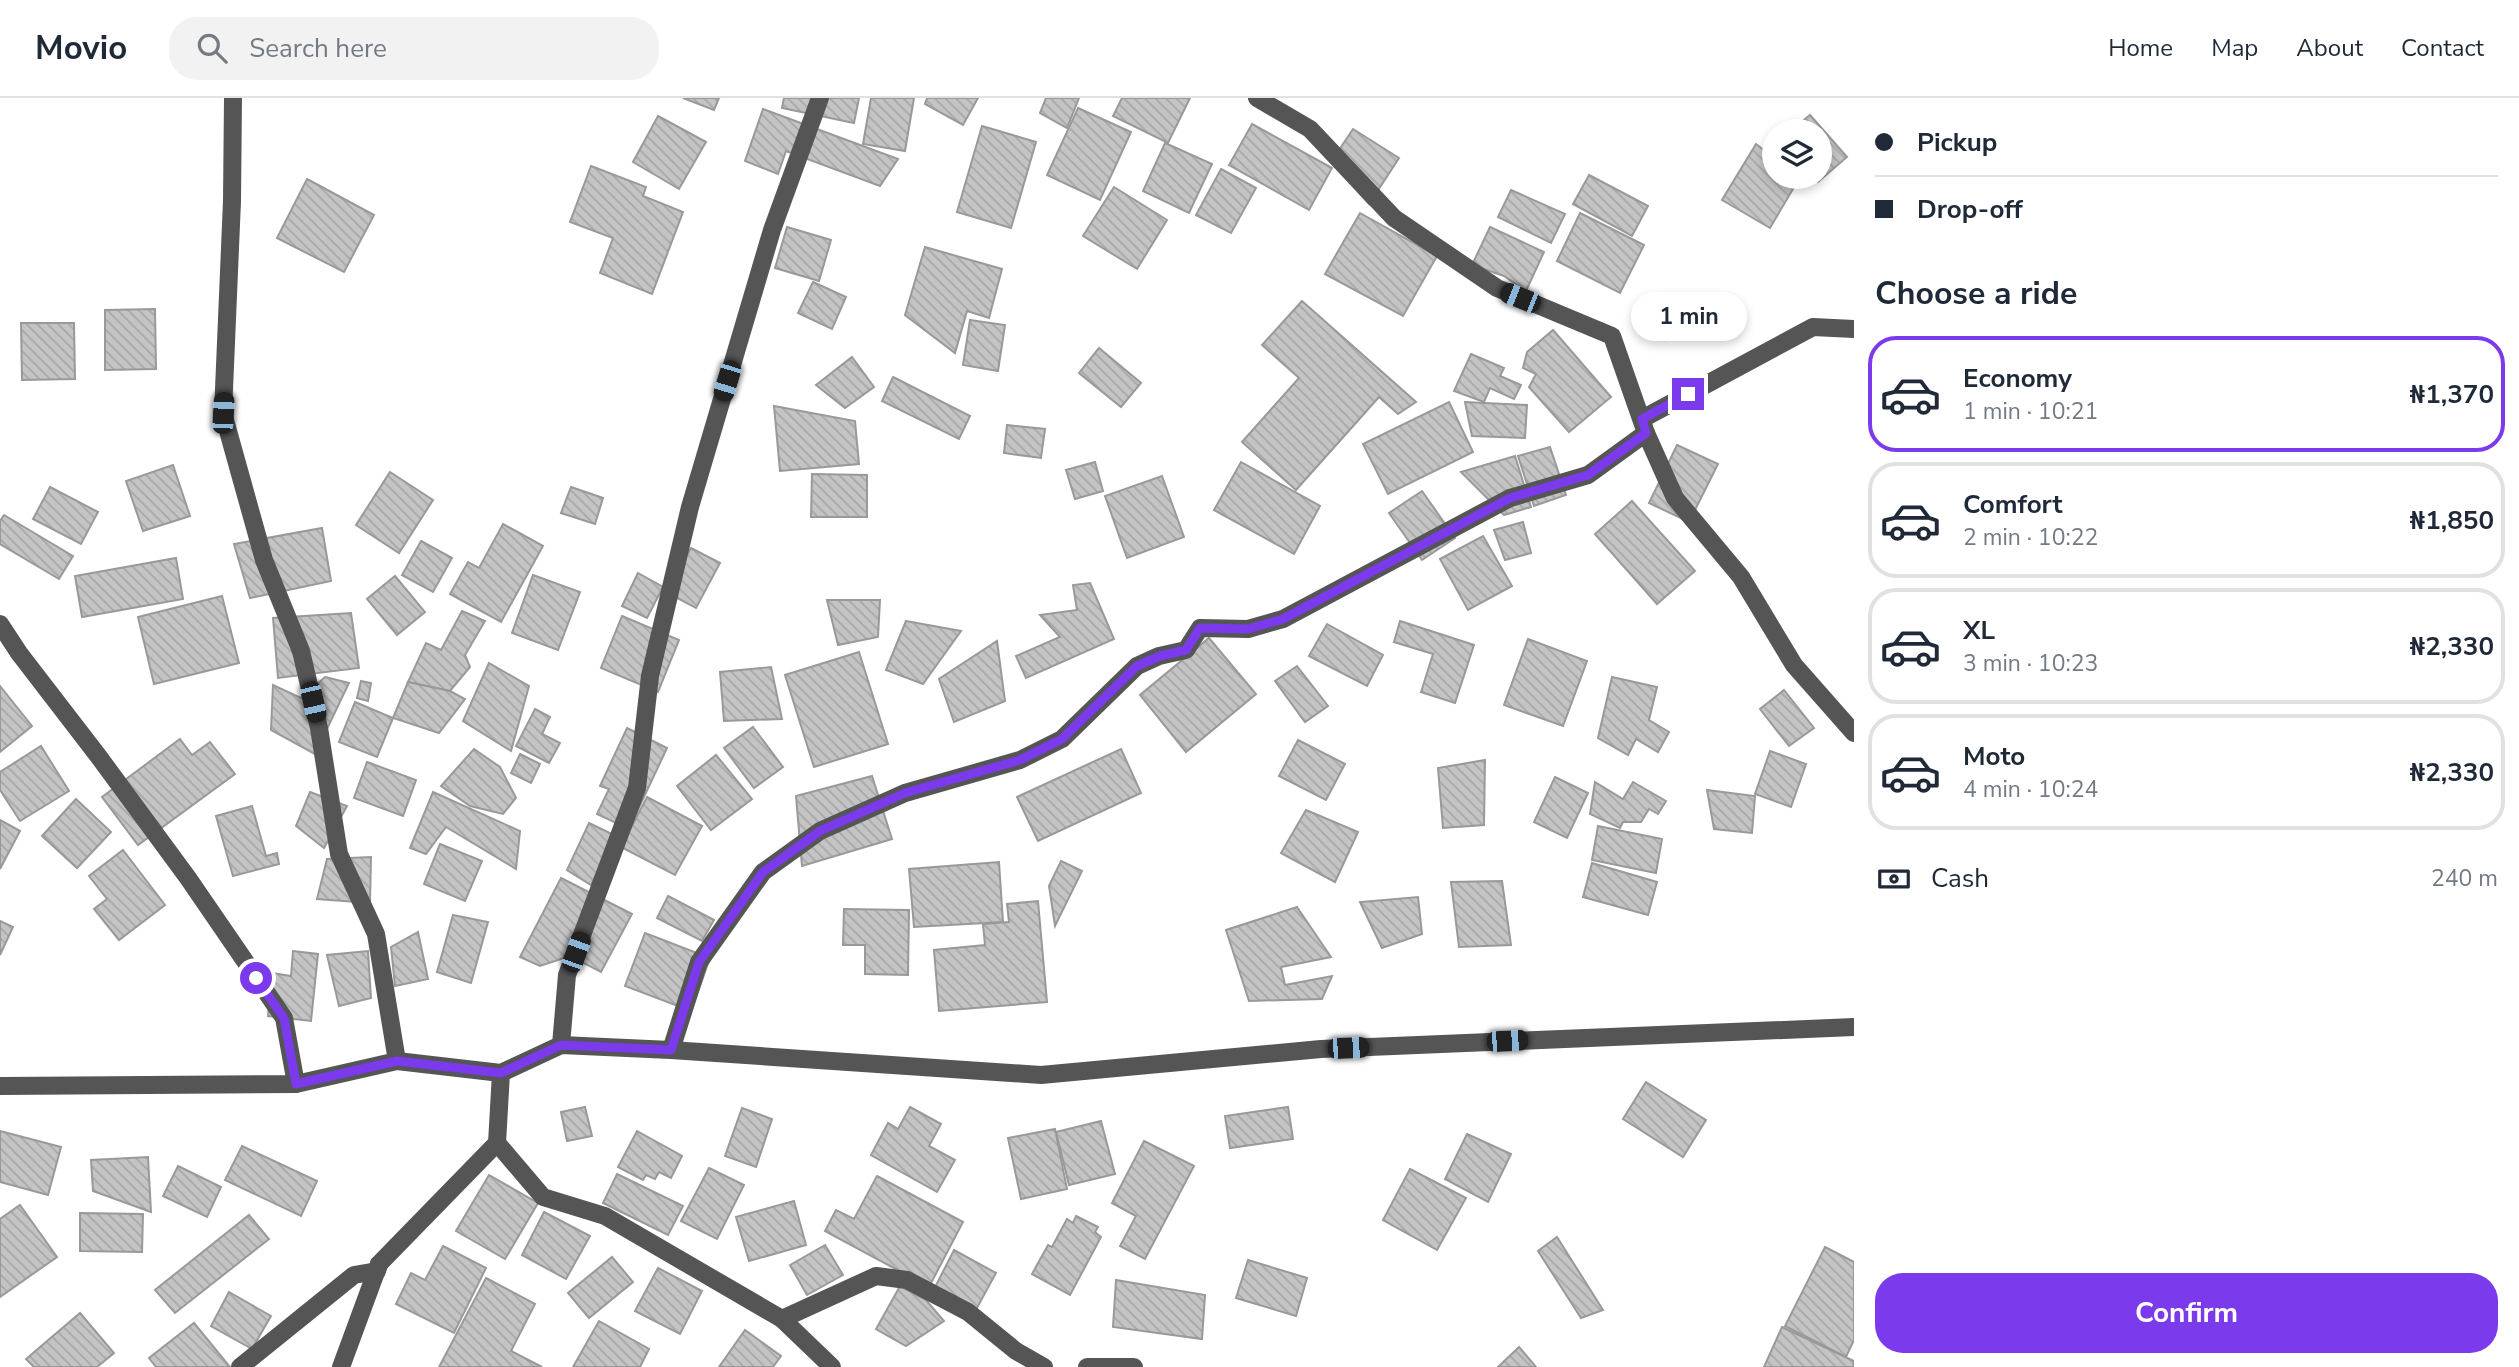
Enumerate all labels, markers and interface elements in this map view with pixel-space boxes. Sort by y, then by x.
search box [169,17,659,80]
text: Movio [35,26,127,71]
icon: search [193,29,231,67]
text: Search here [249,31,387,66]
text: Home [2108,32,2173,64]
text: Map [2211,32,2258,64]
text: About [2296,32,2363,64]
text: Contact [2401,32,2484,64]
map controls [1762,119,1832,189]
button: layers [1762,119,1832,189]
text: Pickup [1917,125,1997,160]
text: Drop-off [1917,192,2023,227]
text: Choose a ride [1875,272,2077,315]
car [1497,280,1544,316]
callout: 1 min [1630,292,1746,342]
text: 1 min [1659,301,1719,332]
car [711,358,744,404]
text: Economy [1963,361,2072,396]
icon: car [1879,363,1942,426]
text: ₦1,370 [2410,377,2494,412]
route end [1672,378,1704,410]
car [212,391,235,435]
text: 1 min · 10:21 [1963,396,2098,427]
text: Comfort [1963,487,2063,522]
icon: car [1879,489,1942,552]
text: ₦1,850 [2410,503,2494,538]
text: 2 min · 10:22 [1963,522,2098,553]
text: XL [1963,613,1995,648]
icon: car [1879,615,1942,678]
text: ₦2,330 [2410,629,2494,664]
text: 3 min · 10:23 [1963,648,2098,679]
car [299,679,328,725]
text: Moto [1963,739,2025,774]
icon: car [1879,741,1942,804]
text: ₦2,330 [2410,755,2494,790]
text: 4 min · 10:24 [1963,774,2098,805]
icon: cash [1875,860,1913,898]
text: Cash [1931,861,1989,896]
text: 240 m [2431,863,2498,894]
car [559,929,594,975]
route start [240,962,272,994]
car [1486,1029,1529,1053]
car [1327,1037,1370,1059]
button: Confirm [1875,1273,2498,1353]

